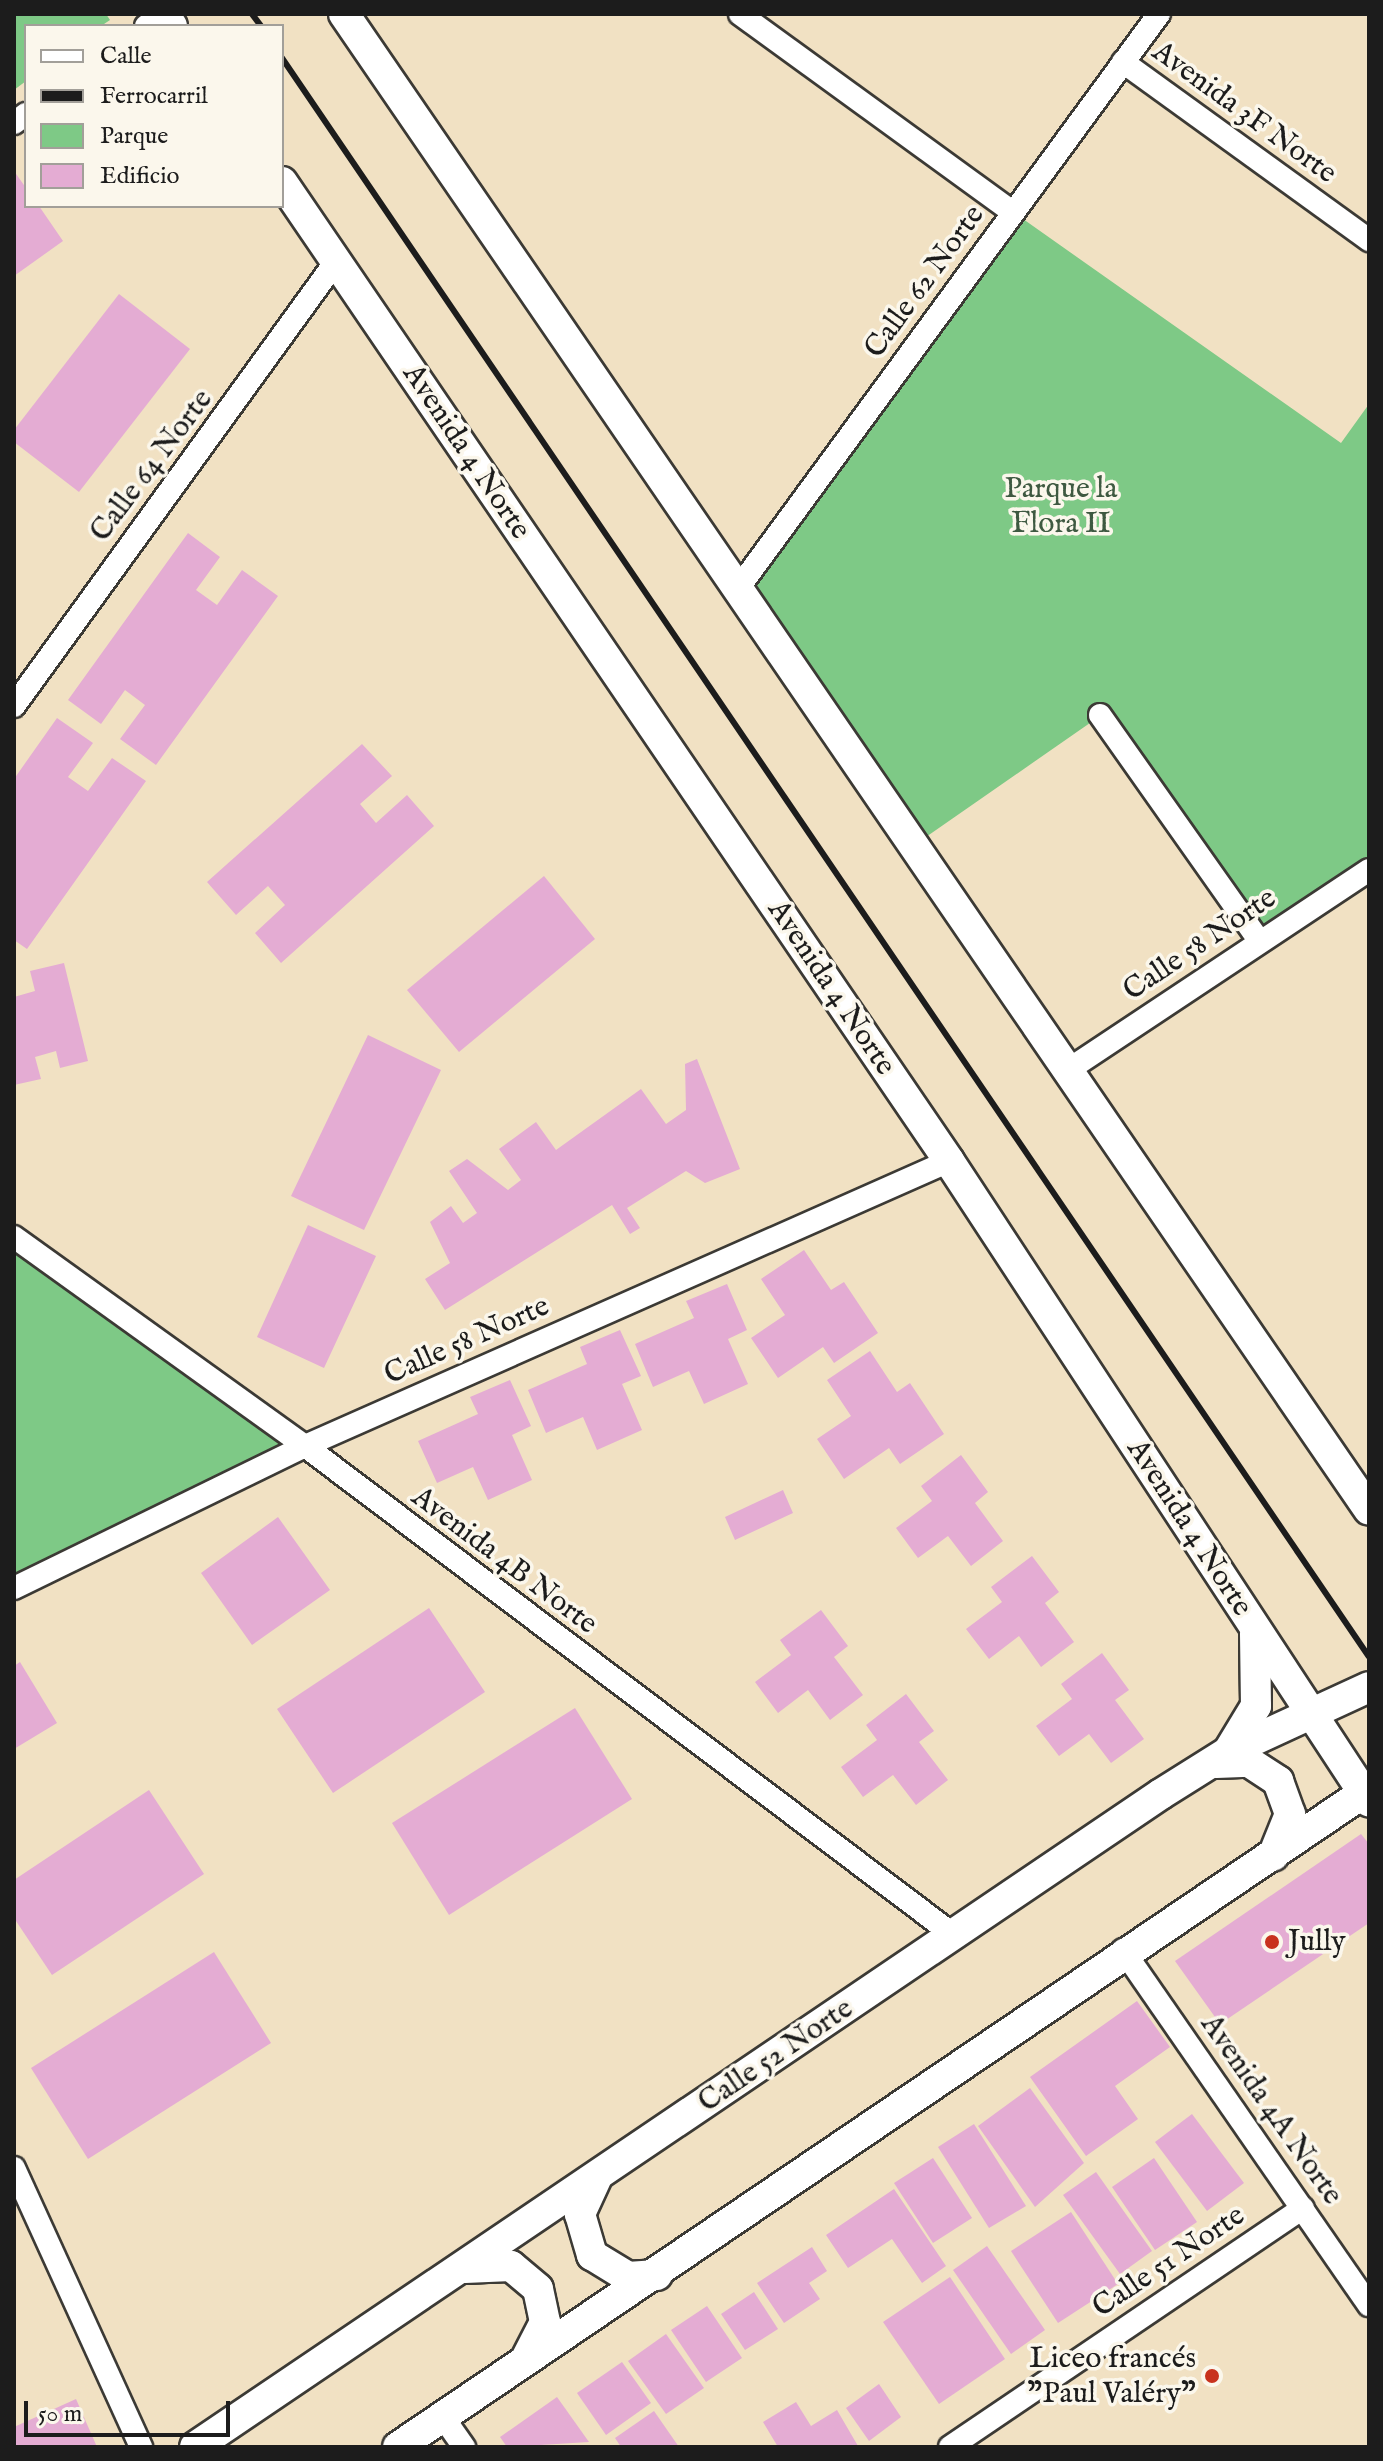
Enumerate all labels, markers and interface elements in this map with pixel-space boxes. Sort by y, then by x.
legend [24,24,284,208]
street label: Avenida 3F Norte [1145,34,1343,192]
text: Calle [100,41,152,72]
text: Ferrocarril [100,81,208,112]
text: Parque [100,121,168,152]
text: Edificio [100,161,179,192]
street label: Calle 62 Norte [857,198,993,366]
street label: Avenida 4 Norte [394,358,538,546]
street label: Calle 64 Norte [83,383,221,549]
park label: Parque la Flora II [1004,471,1118,542]
street label: Calle 58 Norte [1117,881,1283,1009]
street label: Avenida 4 Norte [759,894,903,1082]
street label: Calle 58 Norte [379,1289,555,1393]
street label: Avenida 4 Norte [1118,1433,1260,1623]
street label: Avenida 4B Norte [404,1479,604,1643]
place label: Jully [1288,1924,1346,1960]
marker: Jully [1263,1933,1281,1951]
street label: Calle 52 Norte [692,1991,860,2121]
street label: Avenida 4A Norte [1192,2008,1350,2212]
street label: Calle 51 Norte [1086,2198,1252,2326]
place label: Liceo francés "Paul Valéry" [1027,2341,1196,2412]
marker: Liceo francés "Paul Valéry" [1203,2367,1221,2385]
scale bar [28,2385,234,2435]
text: 50 m [38,2399,82,2430]

